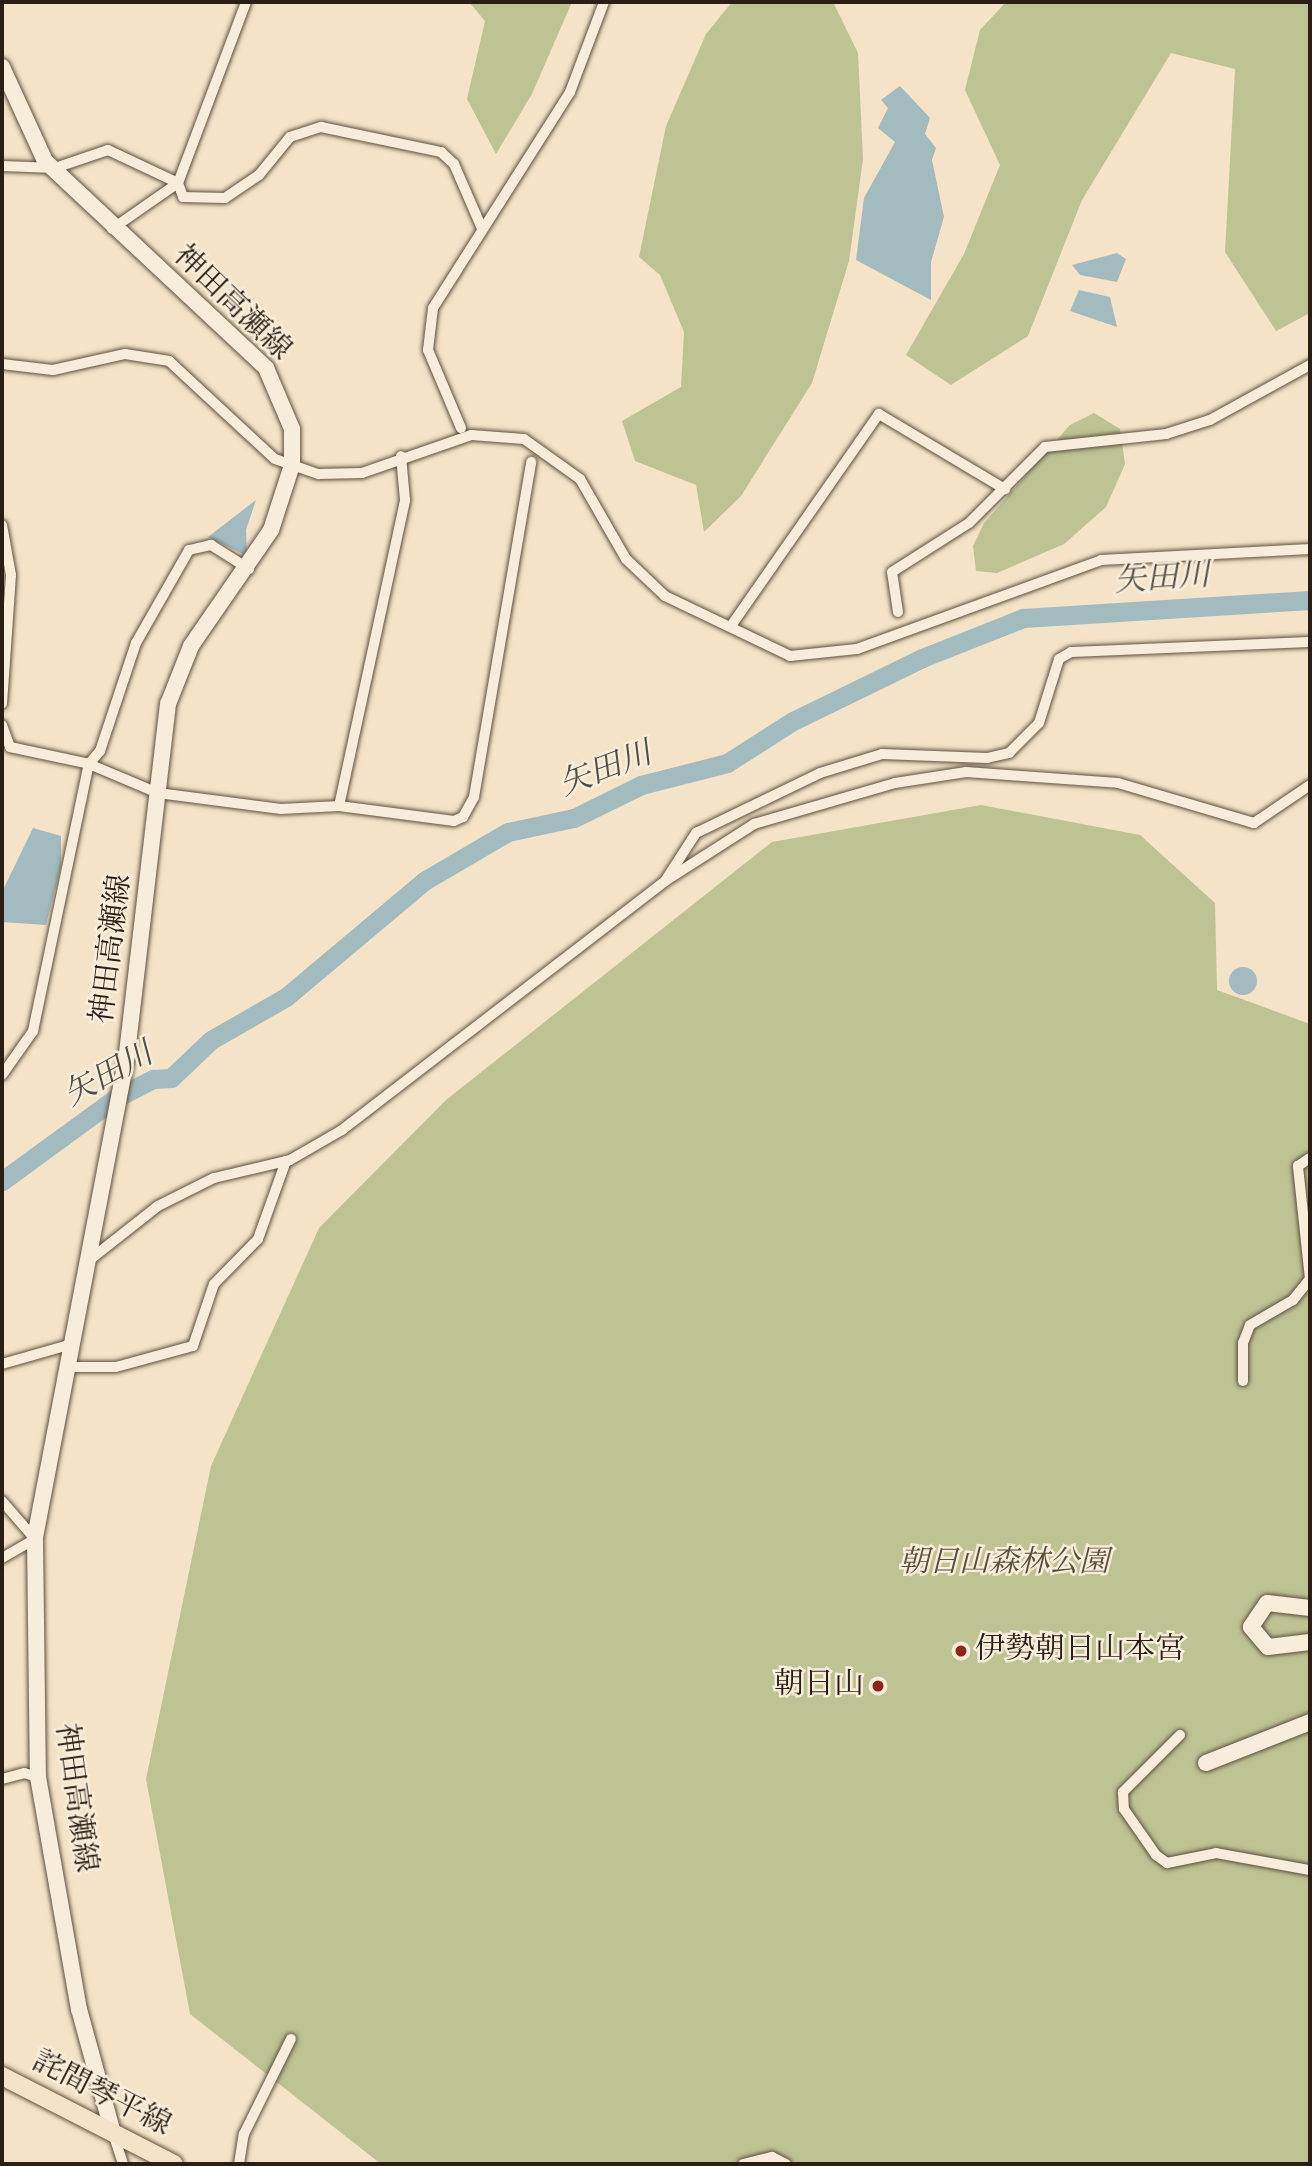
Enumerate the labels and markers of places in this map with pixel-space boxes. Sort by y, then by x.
place label: 伊勢朝日山本宮 [975,1633,1185,1669]
marker: 伊勢朝日山本宮 [953,1643,969,1659]
place label: 朝日山 [774,1668,864,1704]
marker: 朝日山 [870,1678,886,1694]

